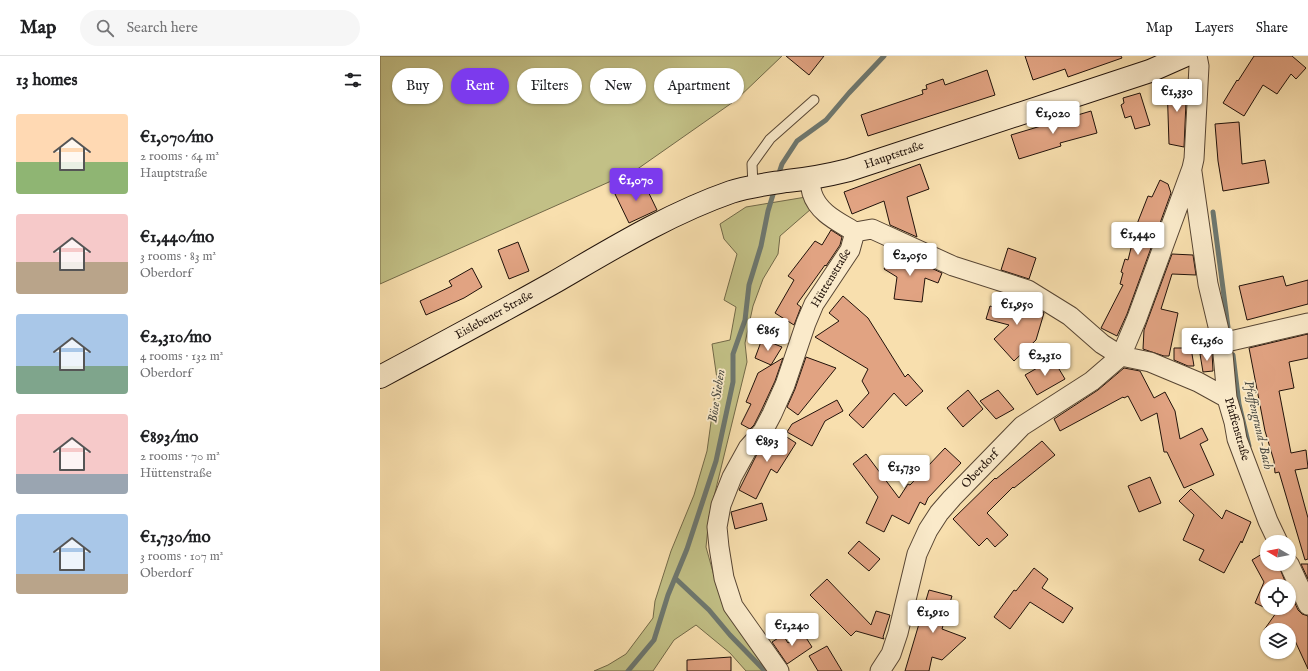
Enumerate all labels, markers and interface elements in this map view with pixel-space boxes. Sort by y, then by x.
search box [80,10,360,46]
text: Map [20,16,56,40]
icon: search [94,17,116,39]
text: Search here [126,18,198,37]
text: Map [1146,19,1173,37]
text: Layers [1195,19,1234,37]
text: Share [1256,19,1288,37]
chip: Buy [392,68,443,104]
chip: Rent [451,68,509,104]
chip: Filters [517,68,582,104]
chip: New [590,68,646,104]
chip: Apartment [654,68,744,104]
icon: filters [342,69,364,91]
text: 13 homes [16,70,77,91]
pin: €1,330 [1144,79,1210,113]
text: €1,330 [1161,83,1193,100]
pin: €1,020 [1020,101,1086,135]
text: €1,020 [1036,105,1070,122]
text: €1,070/mo [140,127,214,148]
icon: home [48,130,96,178]
street label: Hauptstraße [862,138,927,173]
text: 2 rooms · 64 m² [140,148,219,165]
text: Hauptstraße [140,165,207,182]
pin: €1,070 [603,168,669,202]
text: €1,070 [619,172,653,189]
pin: €1,440 [1105,222,1171,256]
text: €1,440 [1120,226,1156,243]
text: €1,440/mo [140,227,214,248]
icon: home [48,230,96,278]
pin: €2,050 [877,243,943,277]
street label: Hüttenstraße [808,245,855,310]
text: €2,050 [893,247,927,264]
text: 3 rooms · 83 m² [140,248,216,265]
text: Oberdorf [140,265,192,282]
street label: Eislebener Straße [452,287,536,343]
pin: €1,950 [984,292,1050,326]
text: €1,950 [1001,296,1033,313]
pin: €865 [744,318,792,352]
text: €865 [757,322,779,339]
text: €2,310/mo [140,327,211,348]
pin: €1,360 [1174,328,1240,362]
icon: home [48,330,96,378]
text: €1,360 [1191,332,1223,349]
pin: €2,310 [1012,343,1078,377]
text: €2,310 [1028,347,1062,364]
text: 4 rooms · 132 m² [140,348,223,365]
text: Oberdorf [140,365,192,382]
water label: Böse Sieben [704,368,730,424]
water label: Pfaffengrund-Bach [1239,379,1277,472]
street label: Pfaffenstraße [1221,396,1253,463]
text: €893/mo [140,427,198,448]
pin: €893 [743,429,791,463]
icon: home [48,430,96,478]
text: €893 [755,433,779,450]
street label: Oberdorf [958,445,1004,491]
text: 2 rooms · 70 m² [140,448,220,465]
pin: €1,730 [871,455,937,489]
text: €1,730 [888,459,920,476]
text: Hüttenstraße [140,465,212,482]
text: €1,730/mo [140,527,211,548]
icon: home [48,530,96,578]
north arrow [1260,535,1296,571]
map controls [1260,535,1296,659]
text: 3 rooms · 107 m² [140,548,223,565]
text: Oberdorf [140,565,192,582]
button: locate [1260,579,1296,615]
pin: €1,910 [900,600,966,634]
text: €1,910 [917,604,949,621]
pin: €1,240 [759,613,825,647]
text: €1,240 [775,617,809,634]
button: layers [1260,623,1296,659]

